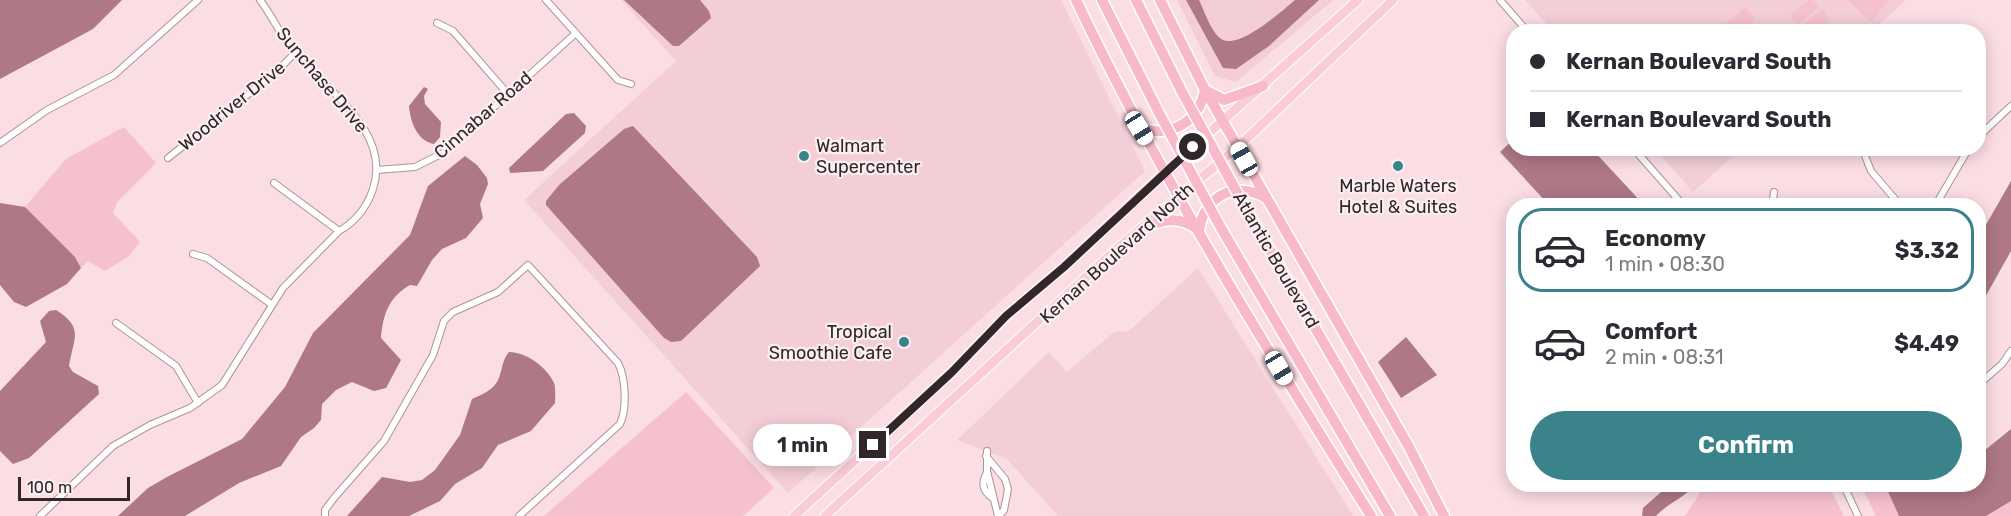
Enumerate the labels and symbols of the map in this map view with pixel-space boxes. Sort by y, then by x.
street label: Sunchase Drive [272,23,372,137]
street label: Woodriver Drive [174,56,290,156]
street label: Cinnabar Road [430,67,536,163]
car [1122,108,1156,148]
route start [1179,133,1206,160]
place label: Walmart Supercenter [816,135,920,178]
car [1227,139,1261,179]
marker: Walmart Supercenter [797,149,811,163]
marker: Marble Waters Hotel & Suites [1391,159,1405,173]
place label: Marble Waters Hotel & Suites [1339,175,1457,218]
street label: Kernan Boulevard North [1035,178,1199,328]
street label: Atlantic Boulevard [1228,188,1324,332]
place label: Tropical Smoothie Cafe [769,321,892,364]
marker: Tropical Smoothie Cafe [897,335,911,349]
car [1262,348,1296,388]
callout: 1 min [753,424,852,466]
route end [859,431,886,458]
scale bar [18,474,130,502]

